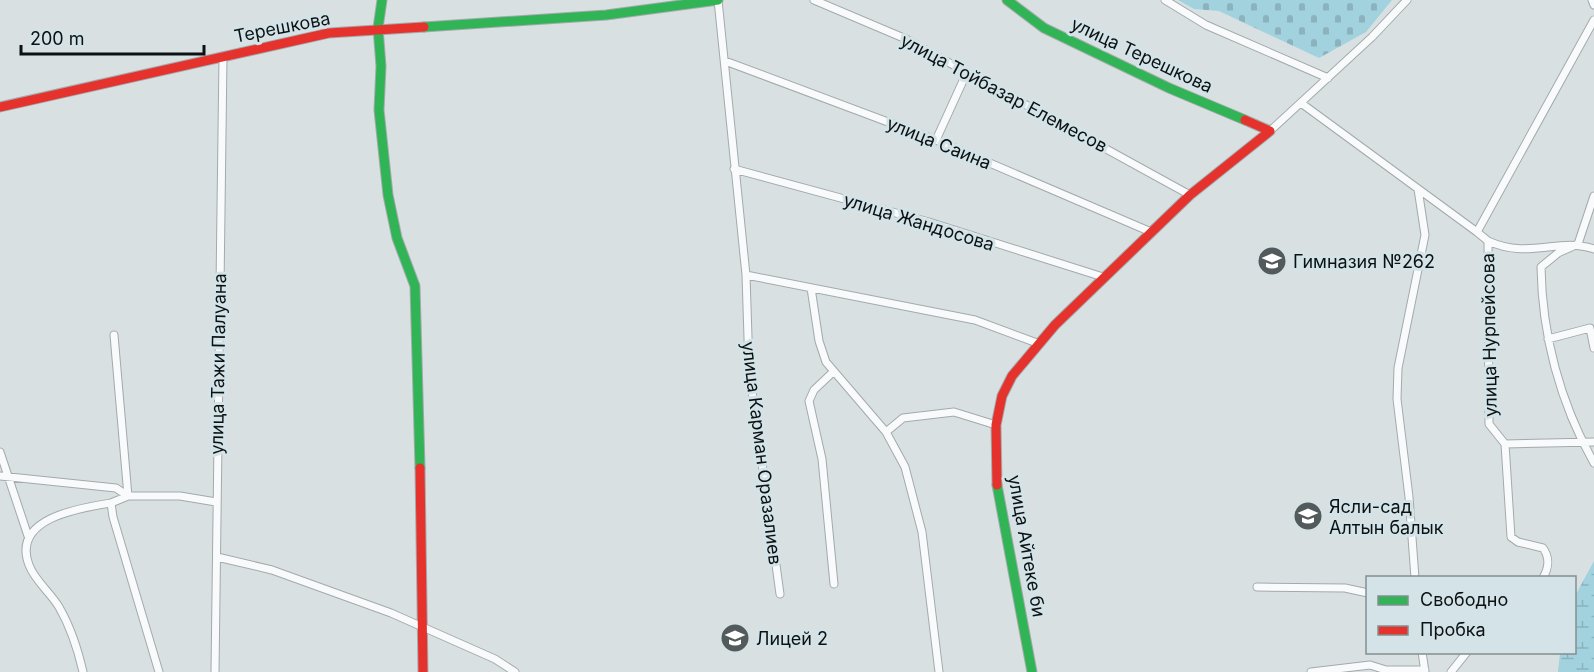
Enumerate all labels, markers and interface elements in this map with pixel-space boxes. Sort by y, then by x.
street label: Терешкова [232,7,332,47]
street label: улица Терешкова [1068,13,1216,97]
scale bar [21,18,204,56]
text: 200 m [30,28,85,49]
street label: улица Тойбазар Елемесов [897,30,1111,156]
street label: улица Саина [884,112,994,174]
street label: улица Жандосова [841,189,997,255]
school or university icon: Гимназия №262 [1256,245,1288,277]
place label: Гимназия №262 [1293,251,1435,272]
street label: улица Нурпейсова [1477,253,1501,417]
street label: улица Тажи Палуана [206,273,230,455]
street label: улица Карман Оразалиев [738,340,786,566]
street label: улица Айтеке би [1004,473,1050,619]
place label: Ясли-сад Алтын балык [1329,496,1444,538]
school or university icon: Ясли-сад Алтын балык [1292,500,1324,532]
legend [1366,576,1576,654]
text: Свободно [1420,589,1508,610]
text: Пробка [1420,619,1486,640]
school or university icon: Лицей 2 [719,622,751,654]
place label: Лицей 2 [756,628,828,649]

